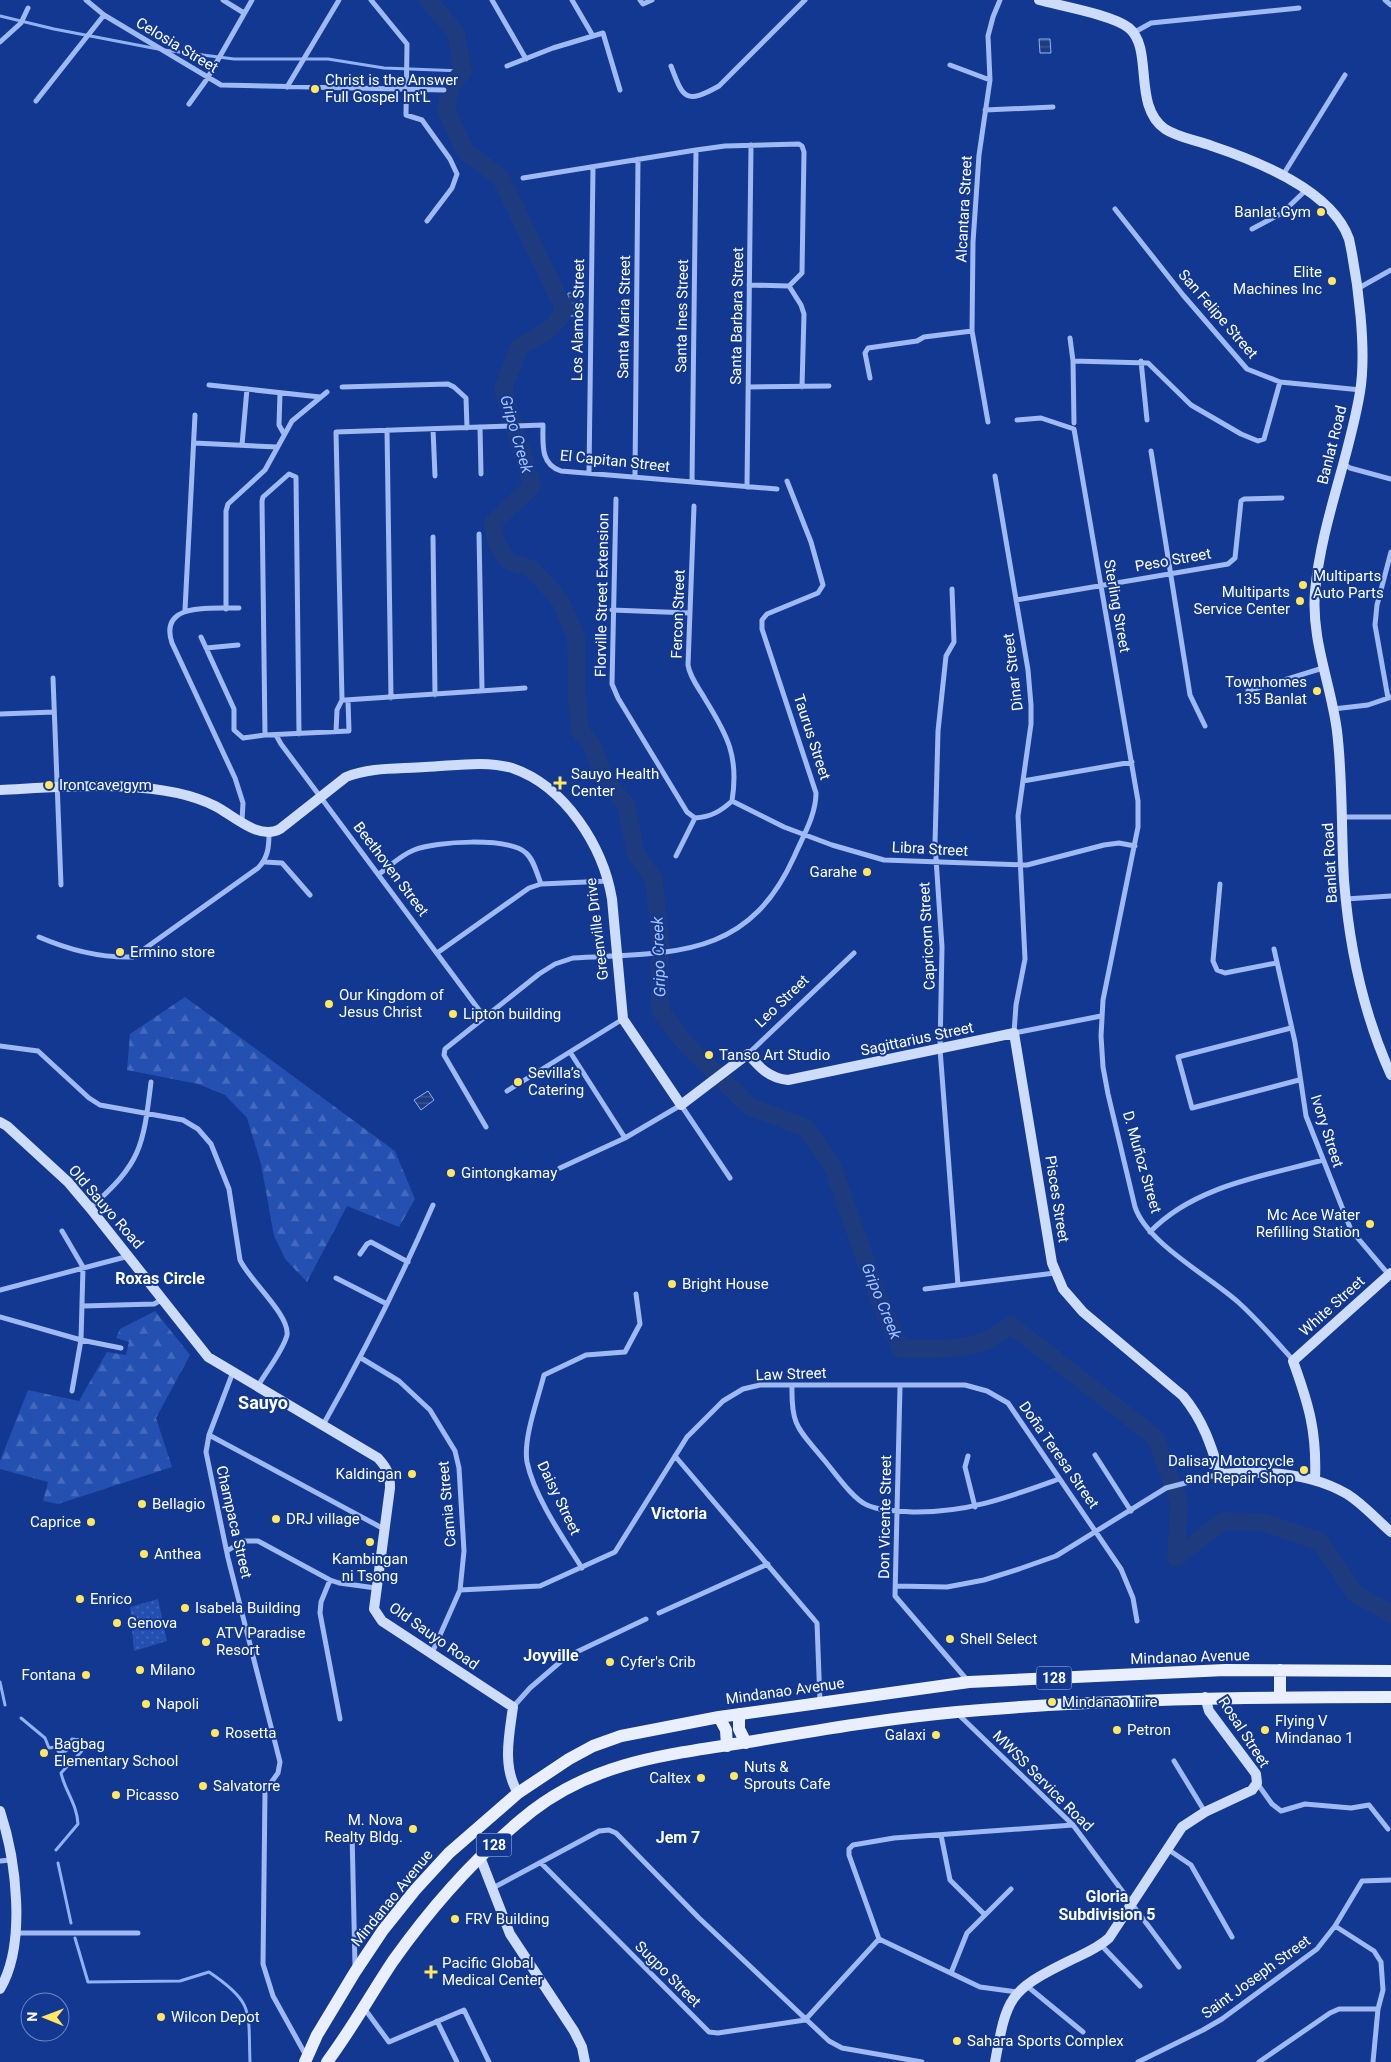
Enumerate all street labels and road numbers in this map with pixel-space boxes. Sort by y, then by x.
street label: Celosia Street [133,13,221,77]
street label: Alcantara Street [952,155,976,263]
street label: Santa Barbara Street [727,247,747,385]
street label: Santa Maria Street [614,255,634,379]
street label: Los Alamos Street [568,259,588,381]
street label: Santa Ines Street [672,259,692,373]
street label: San Felipe Street [1174,266,1262,362]
street label: Banlat Road [1314,404,1350,486]
street label: El Capitan Street [559,446,671,476]
street label: Florville Street Extension [592,513,612,677]
street label: Peso Street [1134,544,1213,576]
street label: Sterling Street [1100,558,1134,654]
street label: Fercon Street [667,569,689,659]
street label: Dinar Street [999,632,1027,712]
street label: Taurus Street [790,692,834,782]
street label: Beethoven Street [350,818,432,920]
street label: Banlat Road [1319,822,1341,904]
street label: Libra Street [891,838,969,860]
street label: Greenville Drive [582,877,612,981]
street label: Capricorn Street [915,881,939,990]
street label: Leo Street [751,971,813,1031]
street label: Sagittarius Street [859,1018,975,1060]
street label: Ivory Street [1307,1092,1347,1170]
street label: D. Muñoz Street [1119,1109,1165,1215]
street label: Pisces Street [1041,1154,1073,1244]
street label: Old Sauyo Road [65,1161,147,1253]
street label: White Street [1296,1272,1368,1340]
street label: Law Street [755,1364,827,1384]
street label: Doña Teresa Street [1015,1398,1103,1512]
street label: Don Vicente Street [875,1455,895,1579]
street label: Daisy Street [533,1458,585,1538]
street label: Camia Street [434,1460,460,1548]
street label: Champaca Street [212,1464,256,1580]
street label: Old Sauyo Road [386,1598,482,1674]
street label: Mindanao Avenue [1130,1646,1250,1668]
road number: 128 [1036,1666,1072,1690]
street label: Mindanao Avenue [725,1674,845,1708]
street label: Rosal Street [1214,1693,1274,1771]
street label: MWSS Service Road [989,1727,1097,1835]
road number: 128 [476,1834,512,1856]
street label: Mindanao Avenue [347,1846,437,1950]
street label: Saint Joseph Street [1198,1931,1314,2023]
street label: Sugpo Street [631,1937,705,2011]

